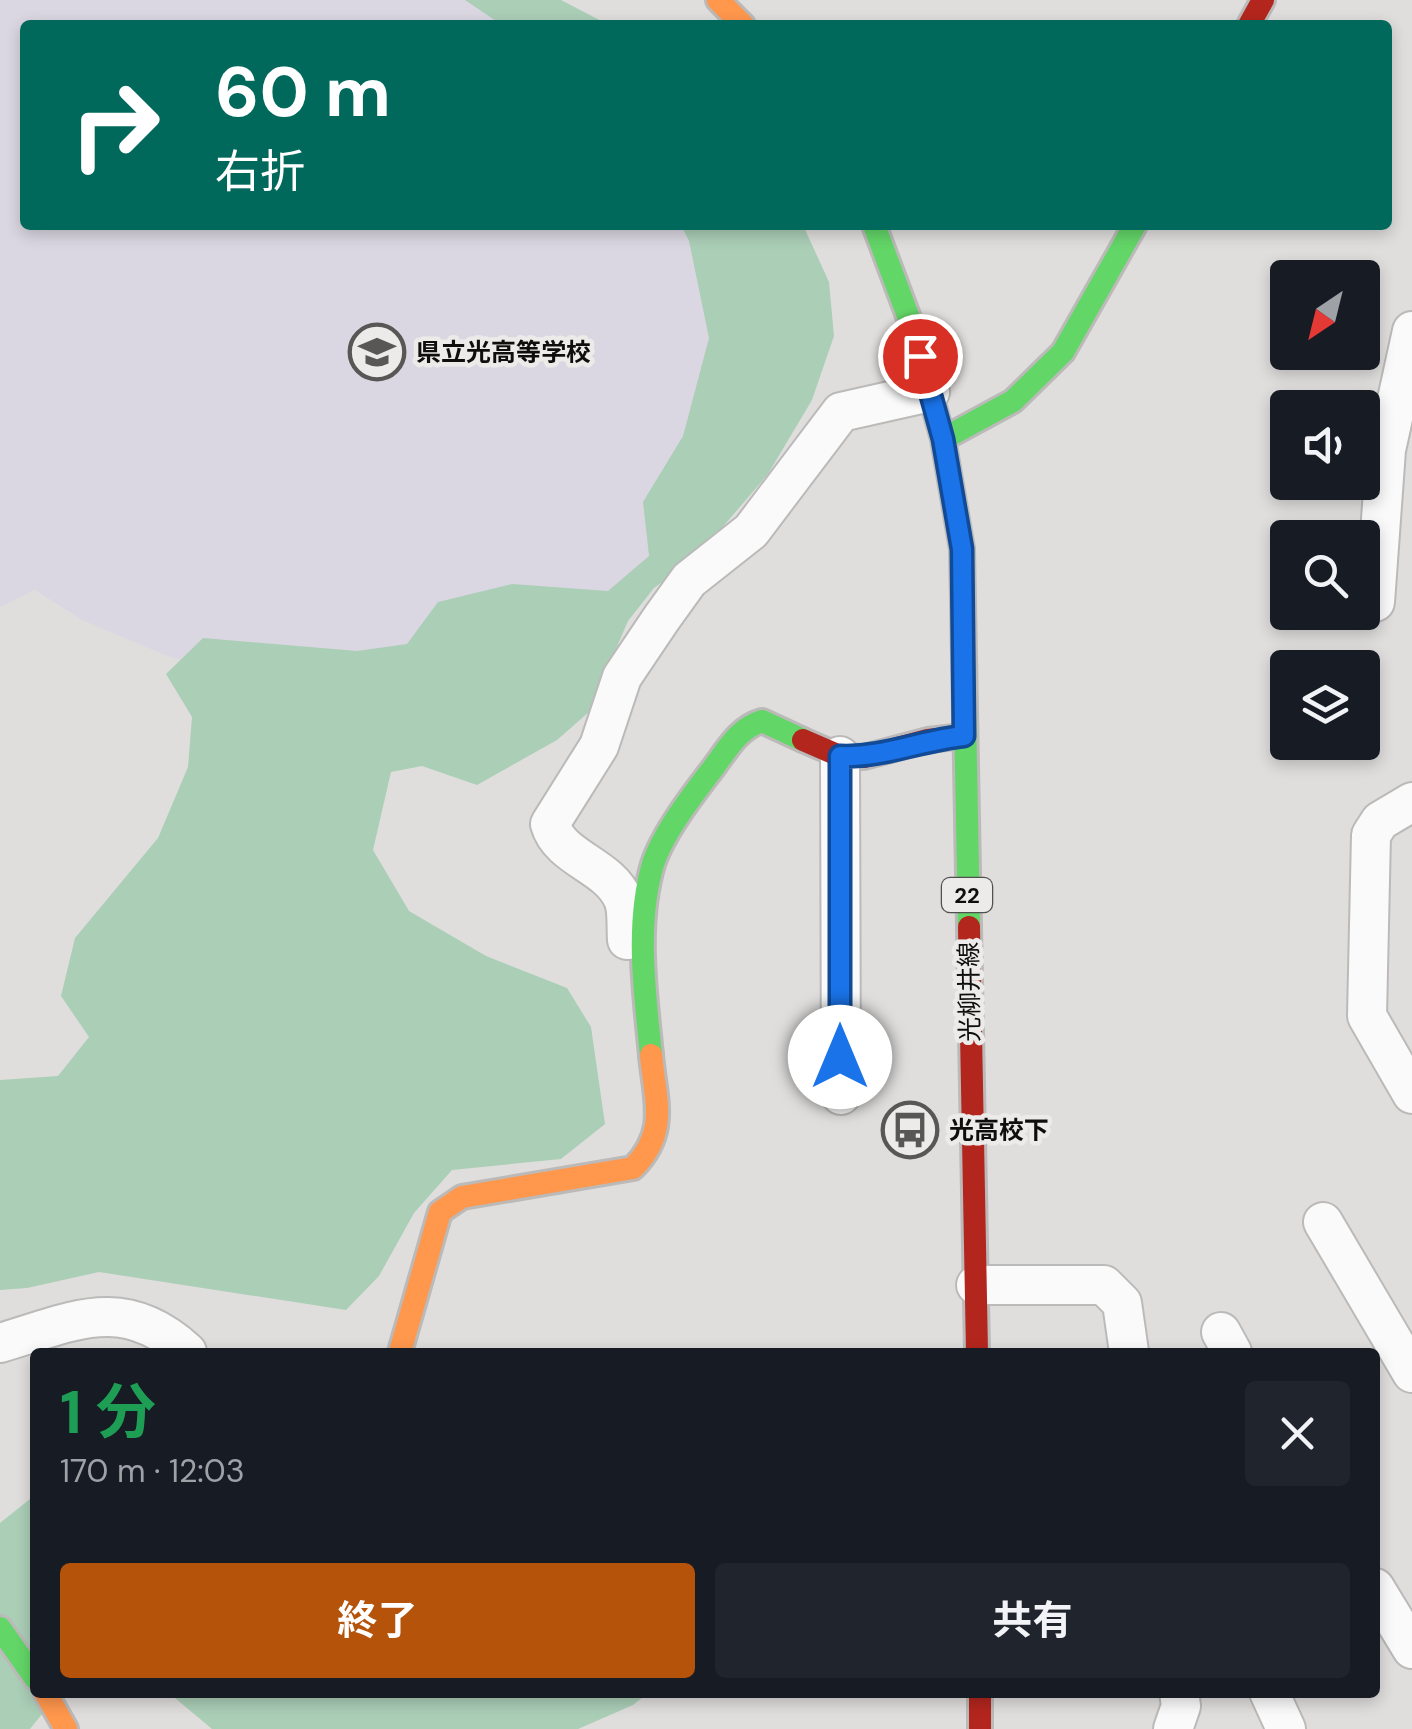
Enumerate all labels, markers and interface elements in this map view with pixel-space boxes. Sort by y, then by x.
text: 60 m [215,47,391,138]
icon: right [50,60,180,190]
text: 右折 [215,142,305,201]
north arrow [1270,260,1380,370]
map controls [1270,260,1380,760]
pin [878,314,963,399]
school or university icon: 県立光高等学校 [347,322,407,382]
icon: arrive [893,329,948,384]
place label: 県立光高等学校 [416,336,591,369]
button: sound [1270,390,1380,500]
button: search [1270,520,1380,630]
button: layers [1270,650,1380,760]
road number: 22 [942,878,992,912]
street label: 光柳井線 [952,942,987,1042]
position arrow [788,1005,892,1109]
bus stop icon: 光高校下 [880,1100,940,1160]
place label: 光高校下 [949,1114,1049,1147]
text: 1 分 [60,1373,156,1452]
button: close [1245,1381,1350,1486]
text: 170 m · 12:03 [60,1450,245,1492]
button: 終了 [60,1563,695,1678]
button: 共有 [715,1563,1350,1678]

